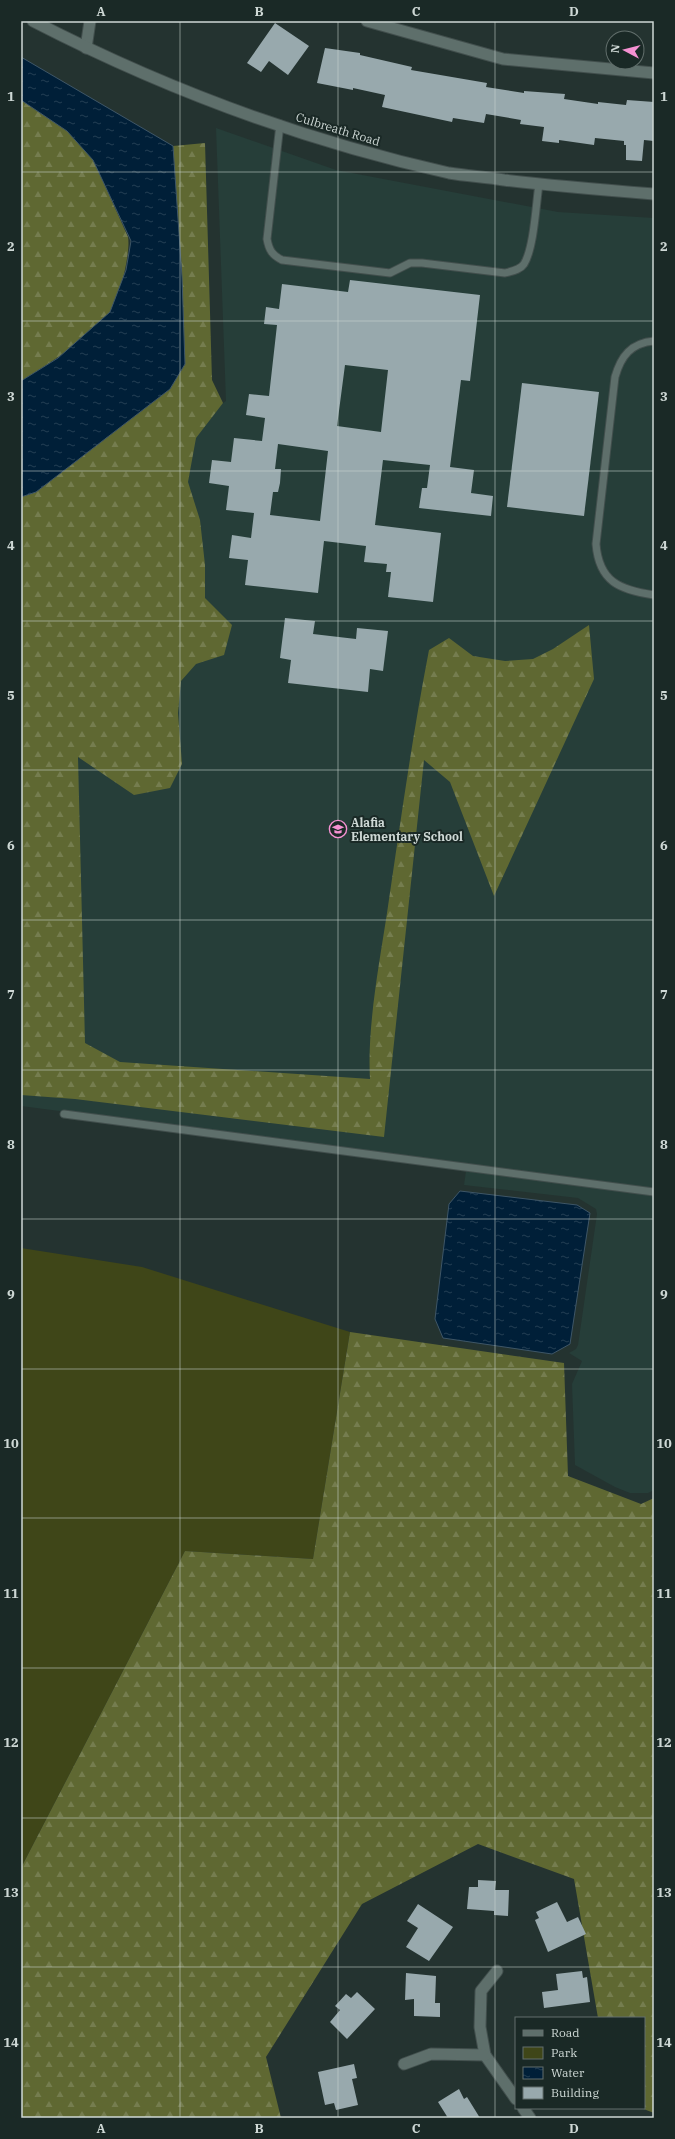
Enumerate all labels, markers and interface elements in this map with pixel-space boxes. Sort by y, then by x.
text: A [96,3,106,20]
text: B [254,3,264,20]
text: C [412,3,421,20]
text: D [569,3,579,20]
north arrow [605,30,645,70]
text: N [608,43,623,54]
text: 1 [7,88,15,105]
text: 1 [660,88,668,105]
street label: Culbreath Road [294,109,382,149]
text: 2 [7,238,15,255]
text: 2 [660,238,668,255]
text: 3 [7,388,15,405]
text: 3 [660,388,668,405]
text: 4 [7,537,15,554]
text: 4 [660,537,668,554]
text: 5 [7,687,15,704]
text: 5 [660,687,668,704]
place label: Alafia Elementary School [351,815,463,844]
school or university icon: Alafia Elementary School [328,819,348,839]
text: 6 [7,837,15,854]
text: 6 [660,837,668,854]
text: 7 [7,986,15,1003]
text: 7 [660,986,668,1003]
text: 8 [7,1136,15,1153]
text: 8 [660,1136,668,1153]
text: 9 [7,1286,15,1303]
text: 9 [660,1286,668,1303]
text: 10 [3,1435,19,1452]
text: 10 [656,1435,672,1452]
text: 11 [3,1585,19,1602]
text: 11 [656,1585,672,1602]
text: 12 [3,1734,19,1751]
text: 12 [656,1734,672,1751]
text: 13 [3,1884,19,1901]
text: 13 [656,1884,672,1901]
legend [515,2017,645,2109]
text: Road [551,2025,580,2040]
text: 14 [3,2034,19,2051]
text: 14 [656,2034,672,2051]
text: Park [551,2045,577,2060]
text: Water [551,2065,585,2080]
text: Building [551,2085,599,2100]
text: A [96,2120,106,2137]
text: B [254,2120,264,2137]
text: C [412,2120,421,2137]
text: D [569,2120,579,2137]

